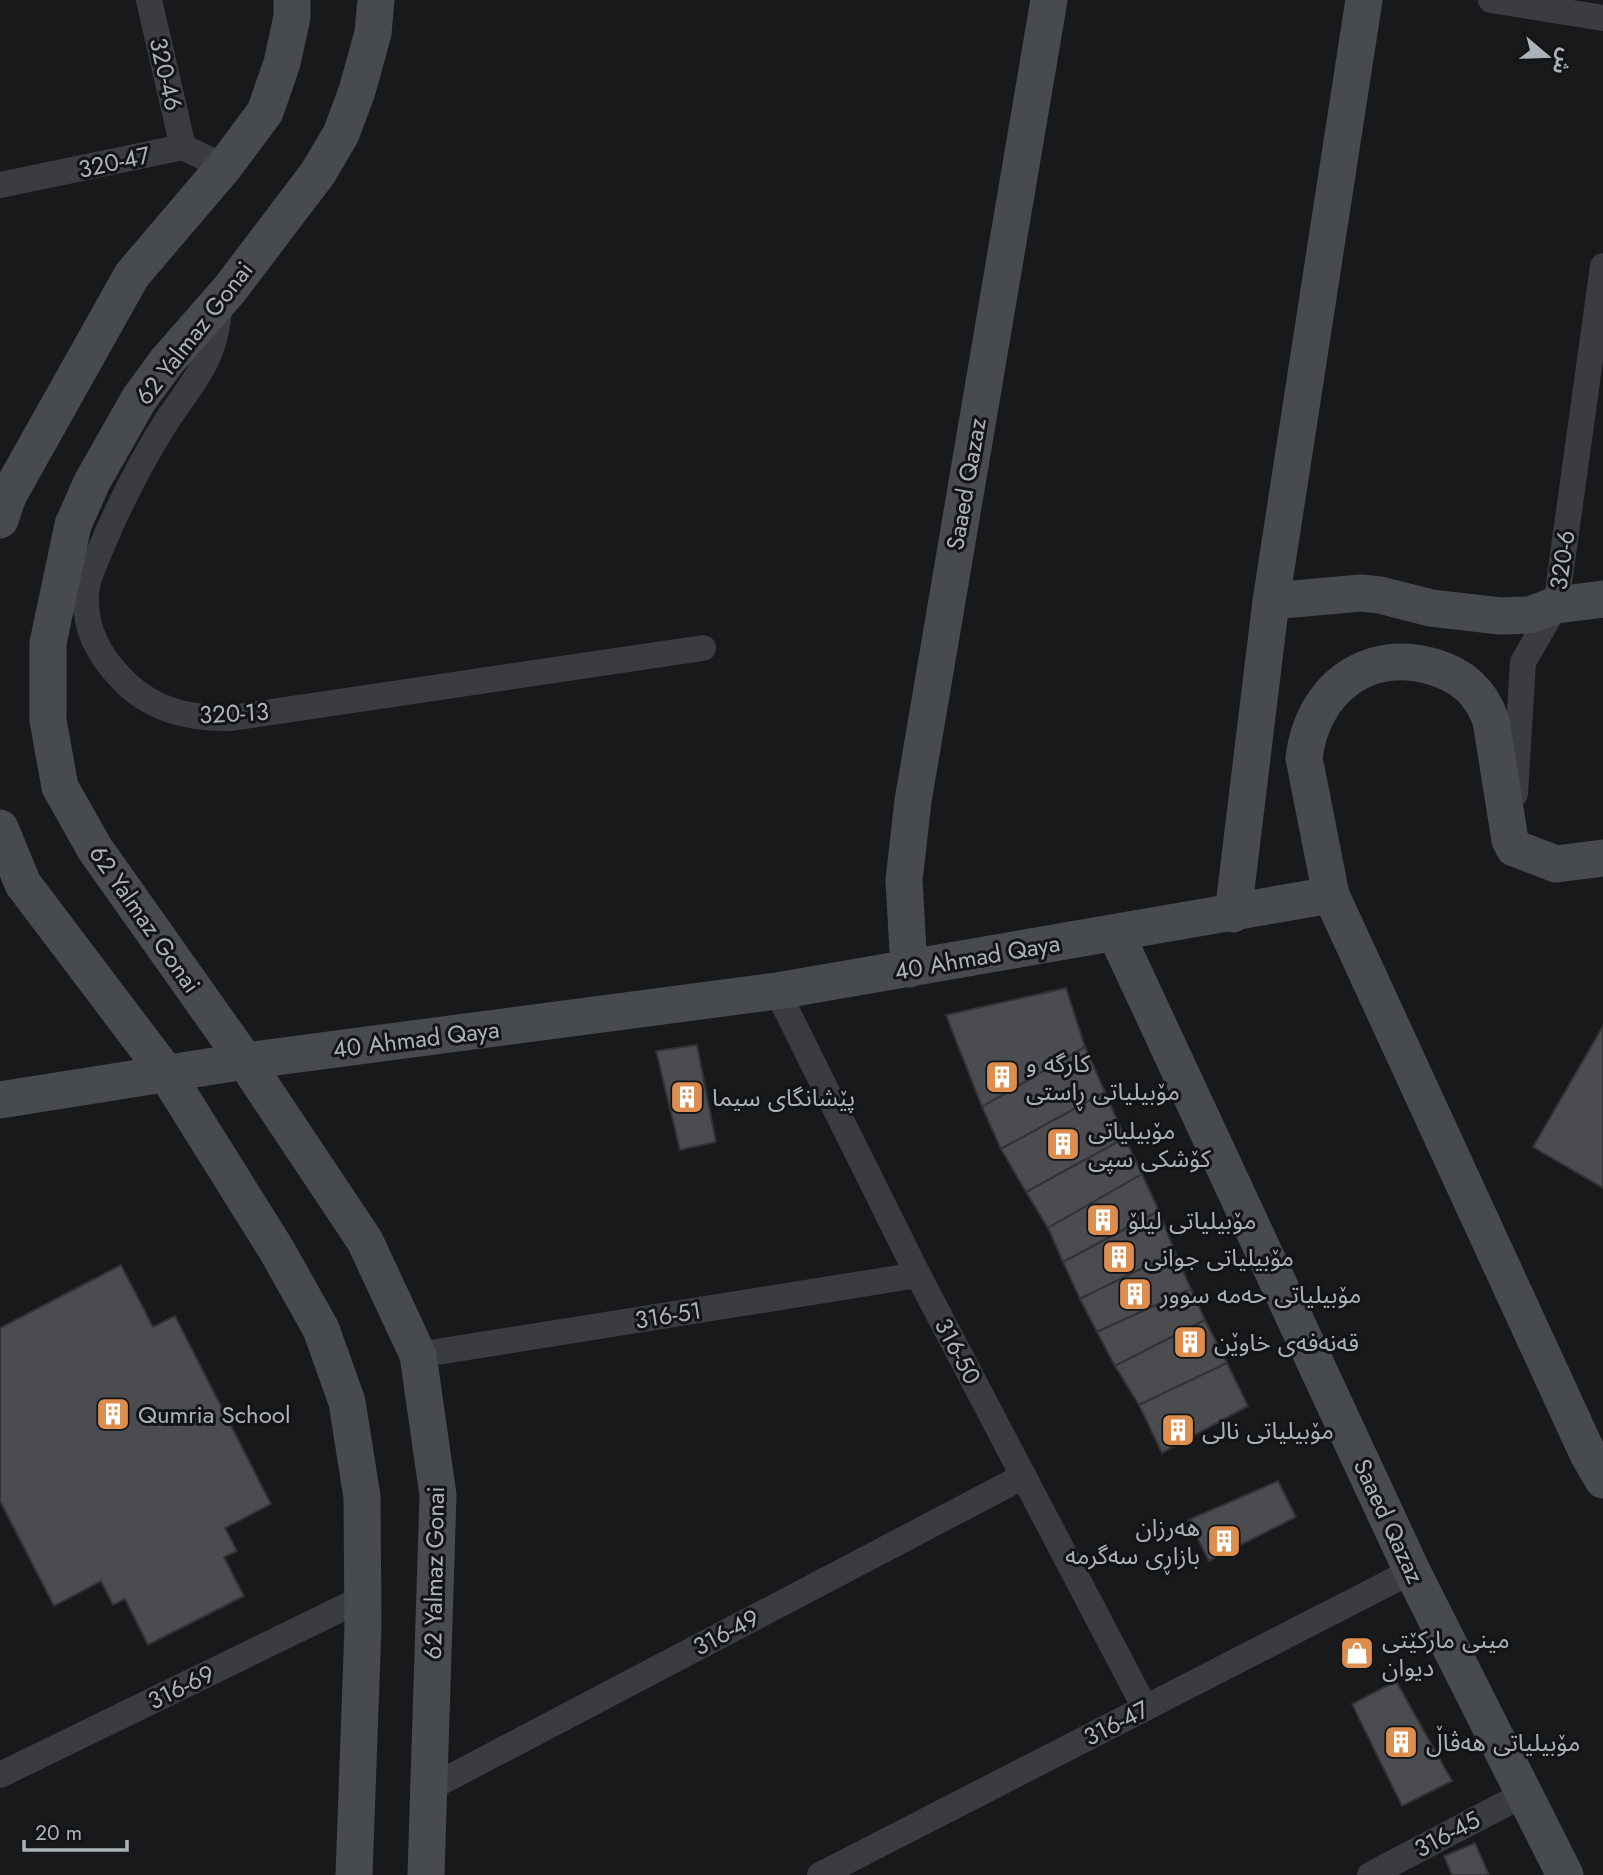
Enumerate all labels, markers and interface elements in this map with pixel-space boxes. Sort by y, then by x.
north arrow [1512,21,1582,91]
street label: 320-46 [141,34,191,114]
text: ش [1546,45,1580,78]
street label: 320-47 [75,137,154,187]
street label: 62 Yalmaz Gonai [127,254,261,412]
street label: Saaed Qazaz [937,415,995,553]
street label: 320-6 [1540,528,1584,592]
street label: 320-13 [198,694,270,732]
street label: 62 Yalmaz Gonai [81,838,209,1000]
street label: 40 Ahmad Qaya [891,925,1063,989]
street label: 40 Ahmad Qaya [331,1011,501,1067]
place label: کارگە و مۆبیلیاتی ڕاستی [1026,1046,1180,1112]
building icon: کارگە و مۆبیلیاتی ڕاستی [983,1058,1021,1096]
building icon: پێشانگای سیما [668,1078,706,1116]
place label: پێشانگای سیما [712,1080,855,1115]
place label: مۆبیلیاتی کۆشکی سپی [1088,1113,1212,1176]
building icon: مۆبیلیاتی کۆشکی سپی [1044,1125,1082,1163]
building icon: مۆبیلیاتی لیلۆ [1084,1201,1122,1239]
place label: مۆبیلیاتی لیلۆ [1128,1203,1256,1238]
building icon: مۆبیلیاتی جوانی [1100,1238,1138,1276]
place label: مۆبیلیاتی جوانی [1144,1240,1294,1275]
building icon: مۆبیلیاتی حەمە سوور [1116,1275,1154,1313]
place label: مۆبیلیاتی حەمە سوور [1159,1277,1361,1312]
street label: 316-51 [632,1292,704,1338]
street label: 316-50 [926,1312,990,1390]
building icon: قەنەفەی خاوێن [1171,1323,1209,1361]
place label: قەنەفەی خاوێن [1214,1325,1359,1360]
building icon: Qumria School [94,1395,132,1433]
place label: Qumria School [138,1397,290,1432]
building icon: مۆبیلیاتی نالی [1159,1411,1197,1449]
place label: مۆبیلیاتی نالی [1202,1413,1334,1448]
street label: Saaed Qazaz [1345,1453,1433,1589]
street label: 62 Yalmaz Gonai [415,1486,453,1660]
place label: هەرزان بازاڕی سەگرمە [1065,1510,1200,1576]
building icon: هەرزان بازاڕی سەگرمە [1205,1522,1243,1560]
street label: 316-49 [687,1600,765,1664]
place label: مینی مارکێتی دیوان [1382,1622,1510,1685]
shop icon: مینی مارکێتی دیوان [1338,1634,1376,1672]
street label: 316-69 [142,1656,220,1718]
street label: 316-47 [1077,1691,1155,1754]
building icon: مۆبیلیاتی هەڤاڵ [1382,1723,1420,1761]
place label: مۆبیلیاتی هەڤاڵ [1426,1725,1580,1760]
street label: 316-45 [1408,1802,1486,1866]
scale bar [24,1808,128,1852]
text: 20 m [35,1818,82,1848]

